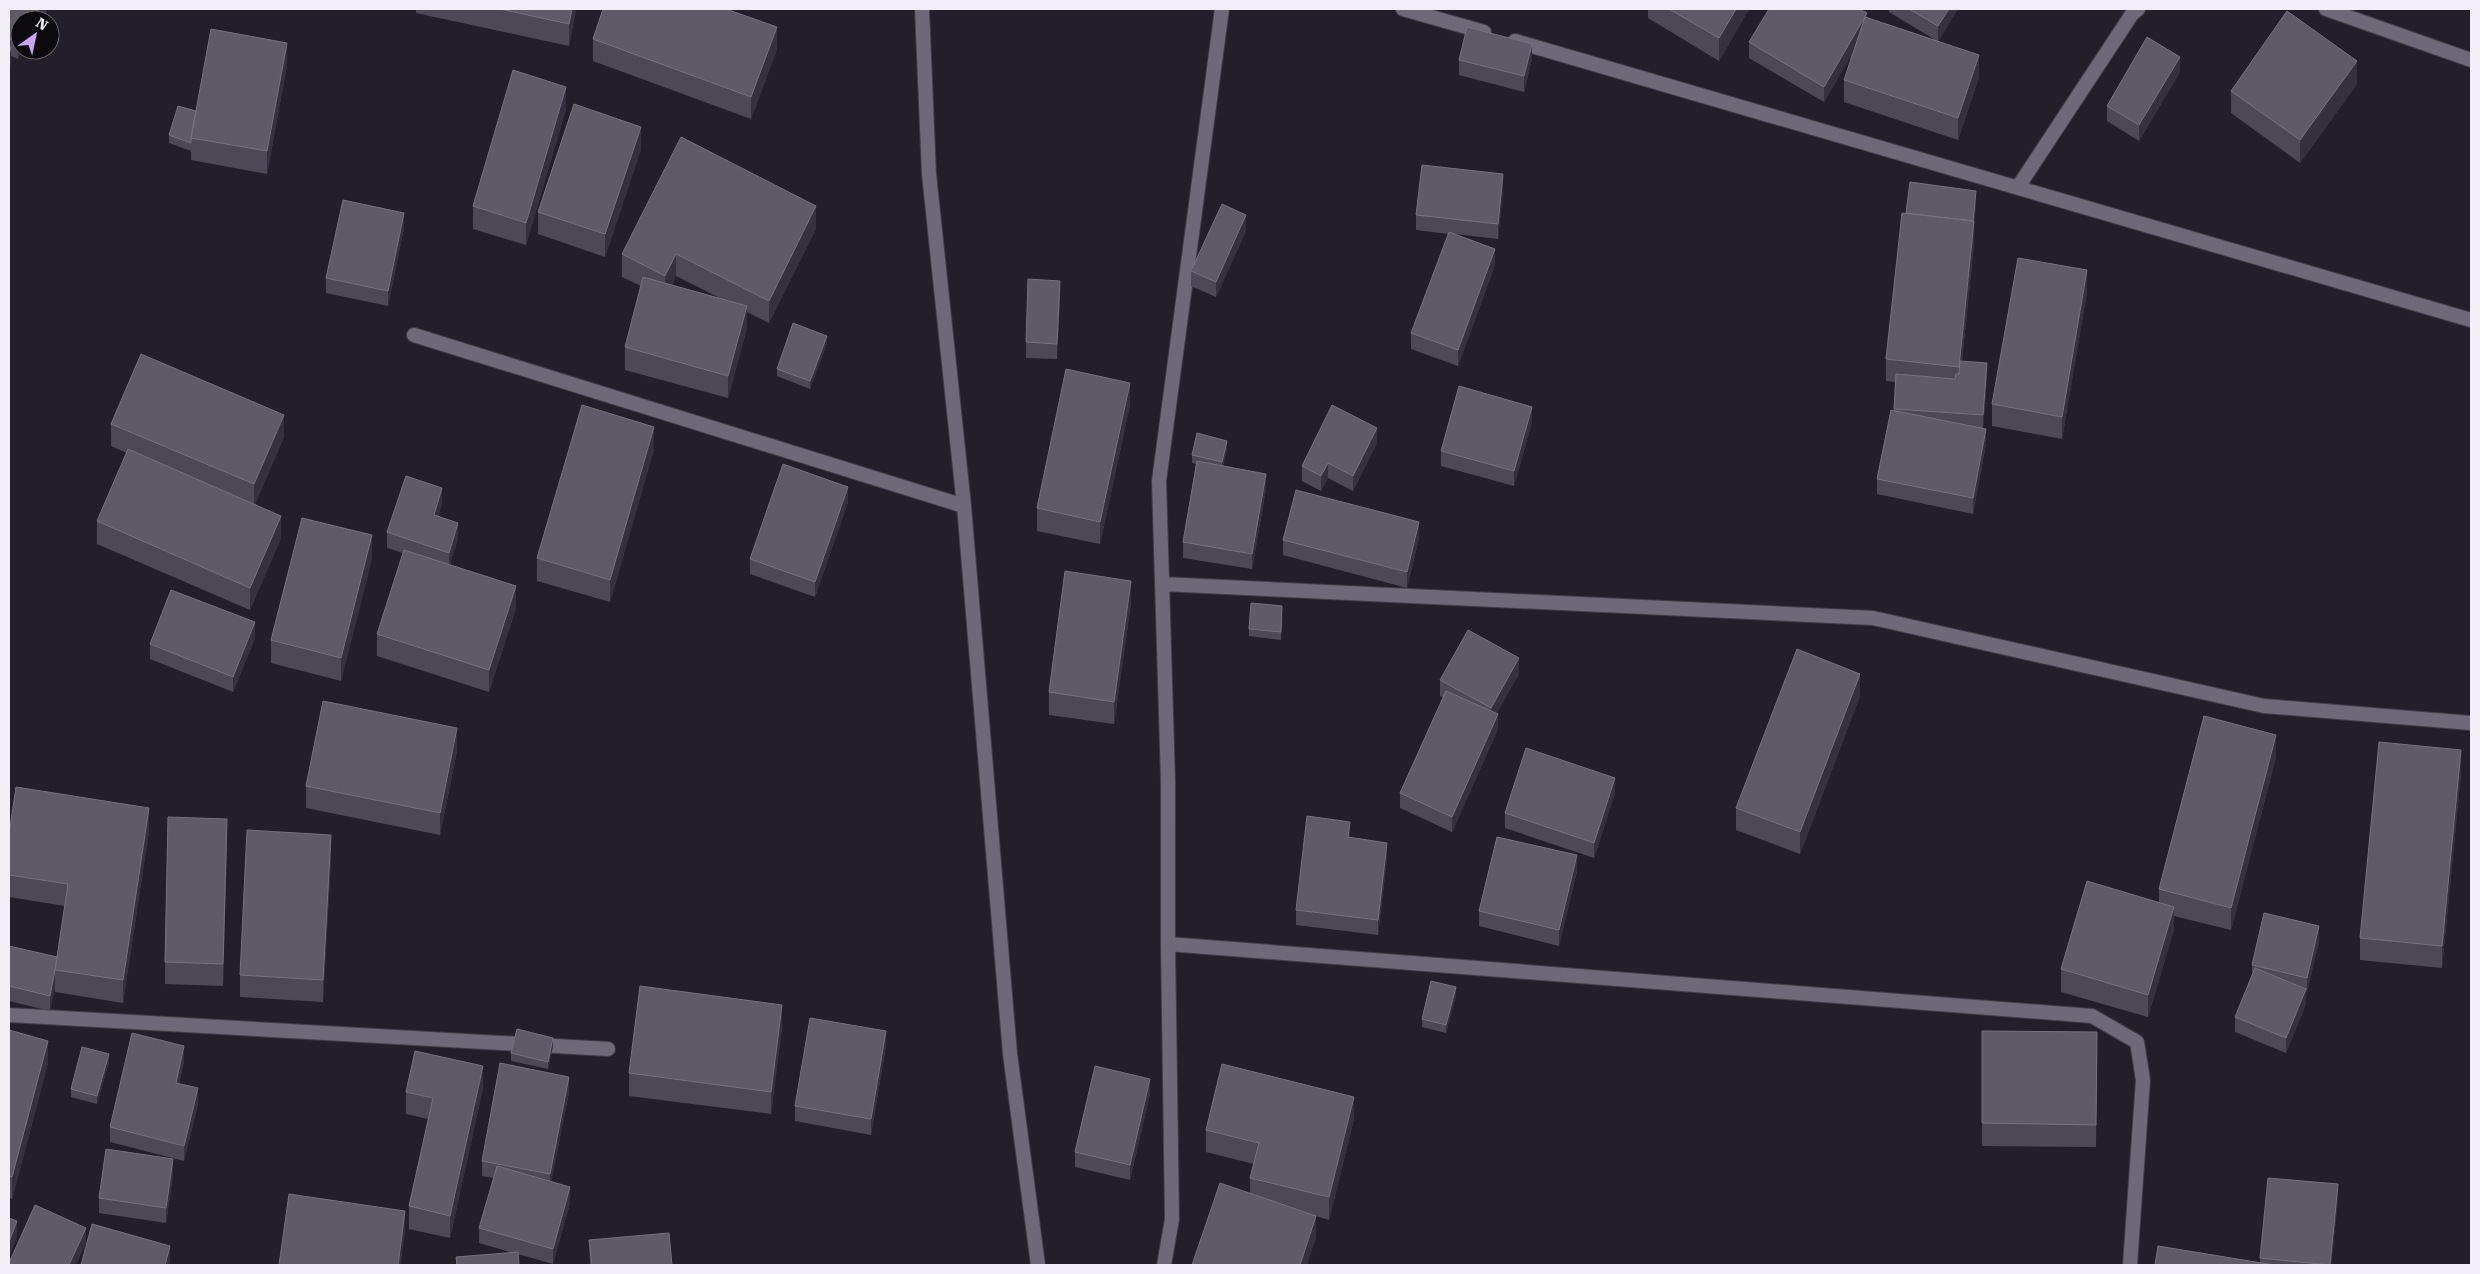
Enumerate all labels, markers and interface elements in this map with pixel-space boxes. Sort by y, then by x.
north arrow [10,10,60,60]
text: N [33,14,51,34]

